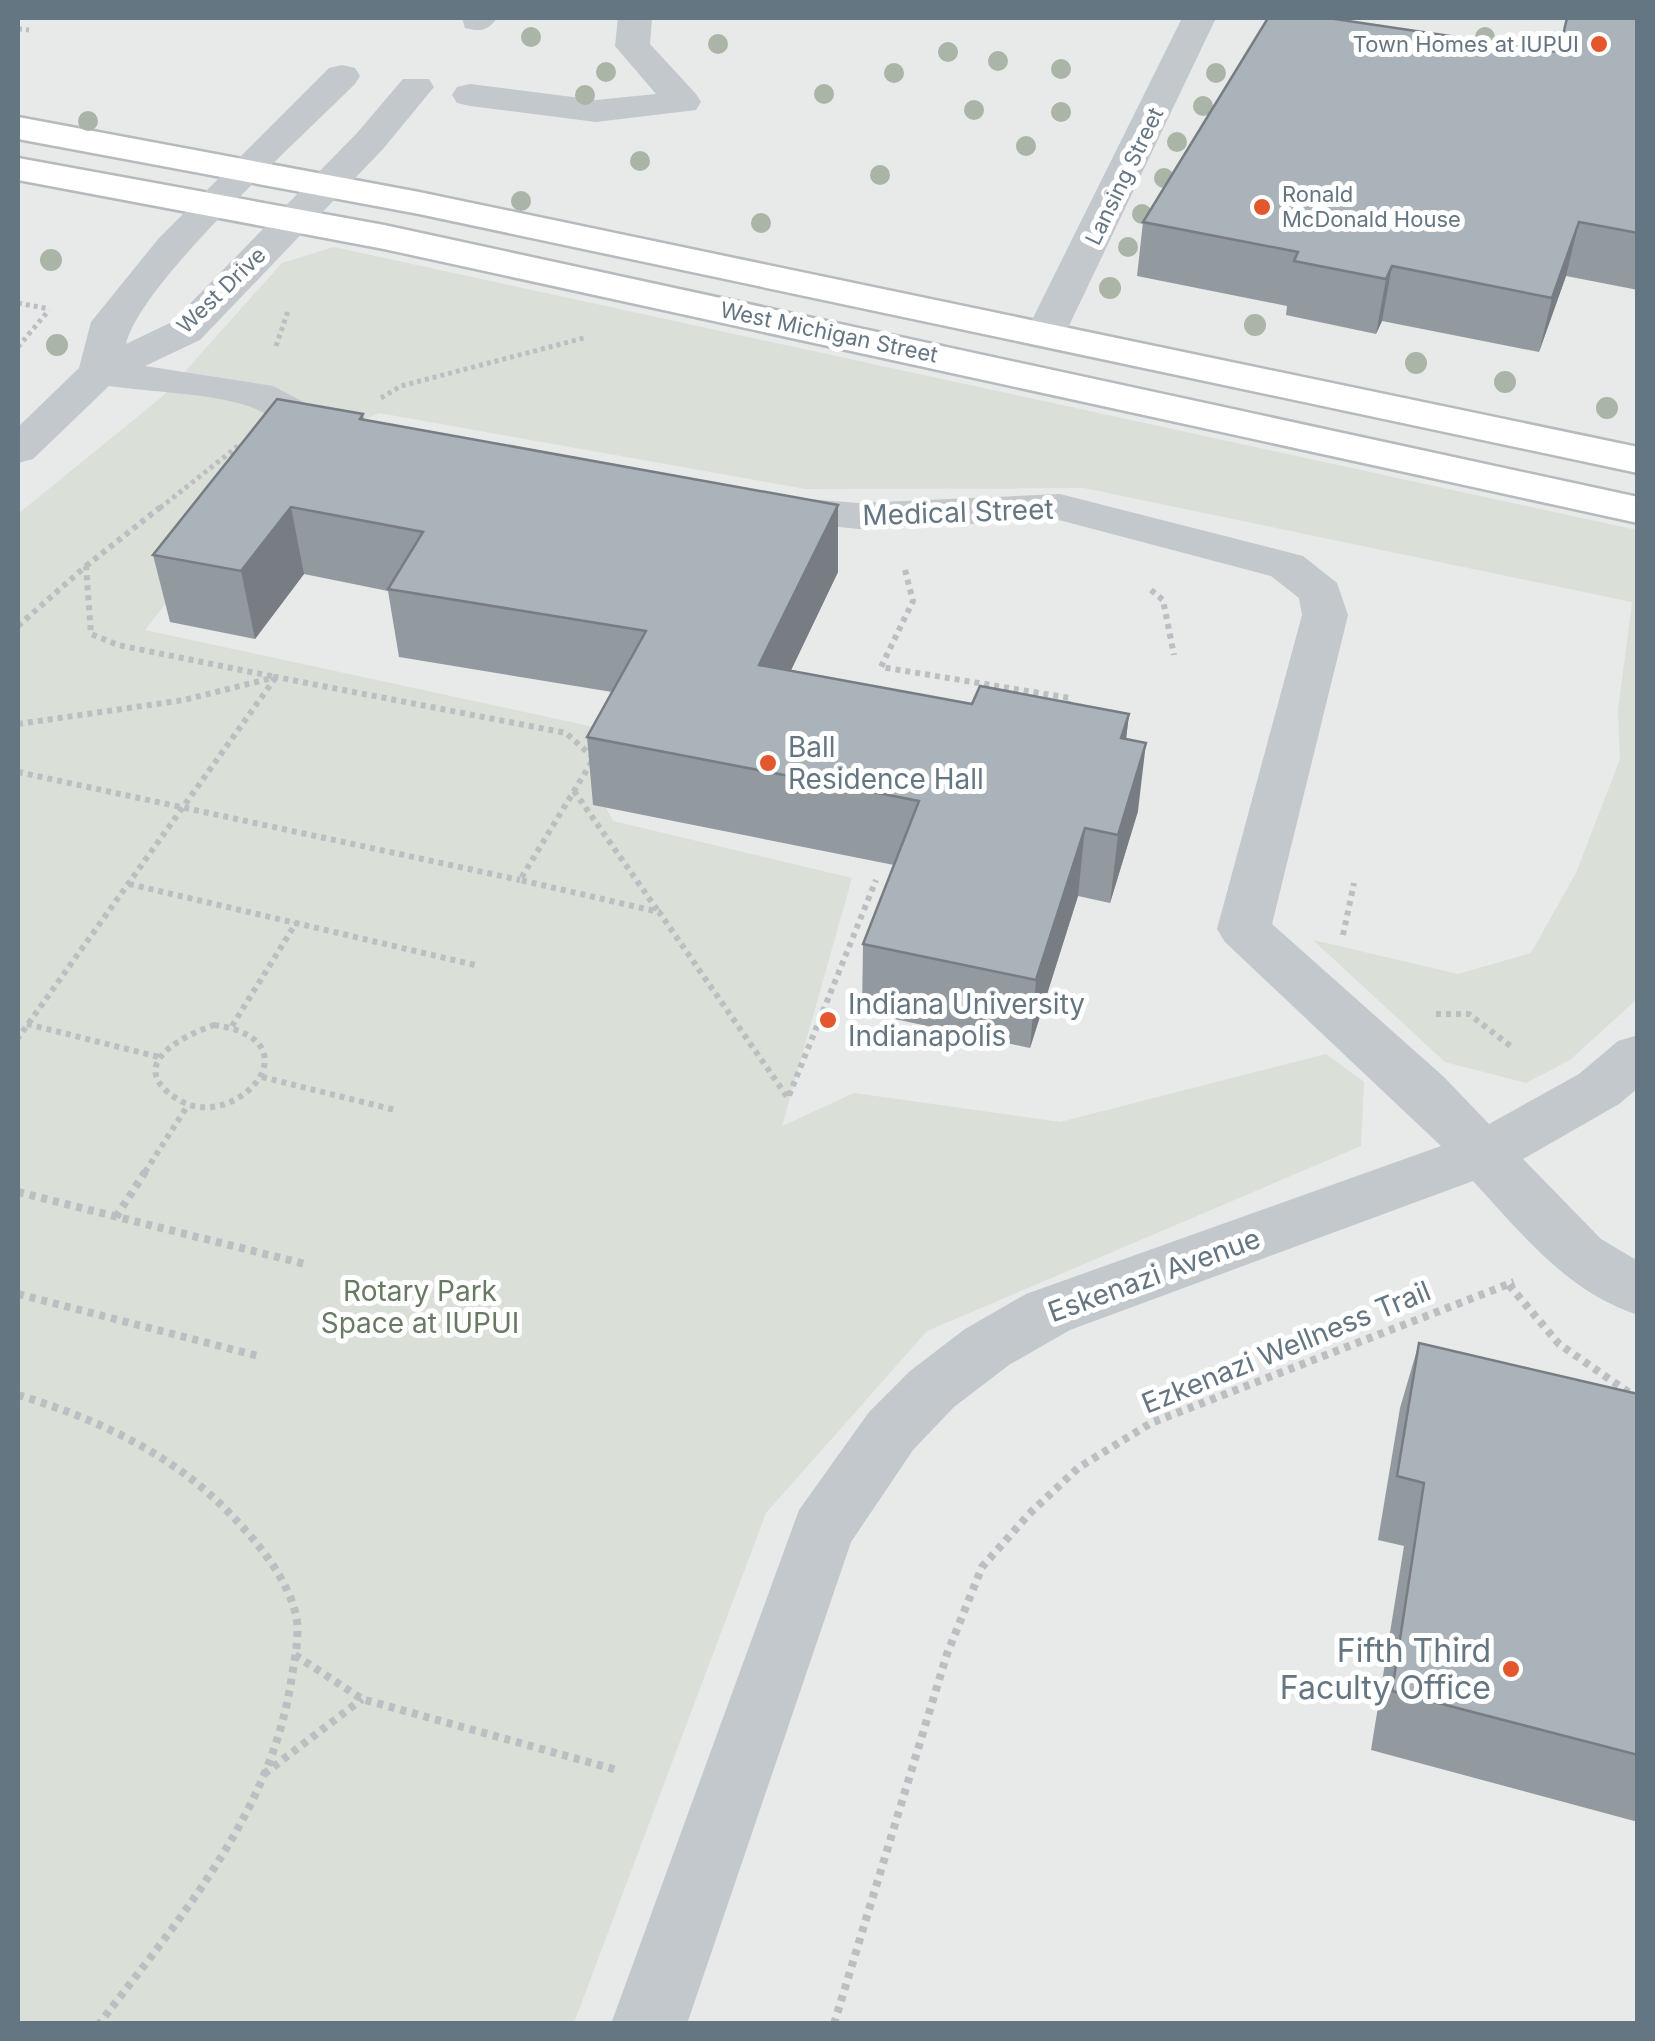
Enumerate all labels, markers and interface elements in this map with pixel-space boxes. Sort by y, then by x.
place label: Town Homes at IUPUI [1353,31,1579,57]
marker: Town Homes at IUPUI [1588,33,1610,55]
street label: Lansing Street [1080,103,1168,249]
place label: Ronald McDonald House [1282,181,1461,232]
marker: Ronald McDonald House [1251,196,1273,218]
street label: West Drive [171,241,271,339]
street label: West Michigan Street [718,296,940,368]
street label: Medical Street [862,492,1054,532]
place label: Ball Residence Hall [788,730,984,796]
marker: Ball Residence Hall [757,752,779,774]
place label: Indiana University Indianapolis [848,987,1085,1053]
marker: Indiana University Indianapolis [817,1009,839,1031]
street label: Eskenazi Avenue [1043,1221,1265,1329]
street label: Ezkenazi Wellness Trail [1137,1273,1435,1421]
park label: Rotary Park Space at IUPUI [321,1274,519,1340]
place label: Fifth Third Faculty Office [1280,1631,1491,1707]
marker: Fifth Third Faculty Office [1500,1658,1522,1680]

